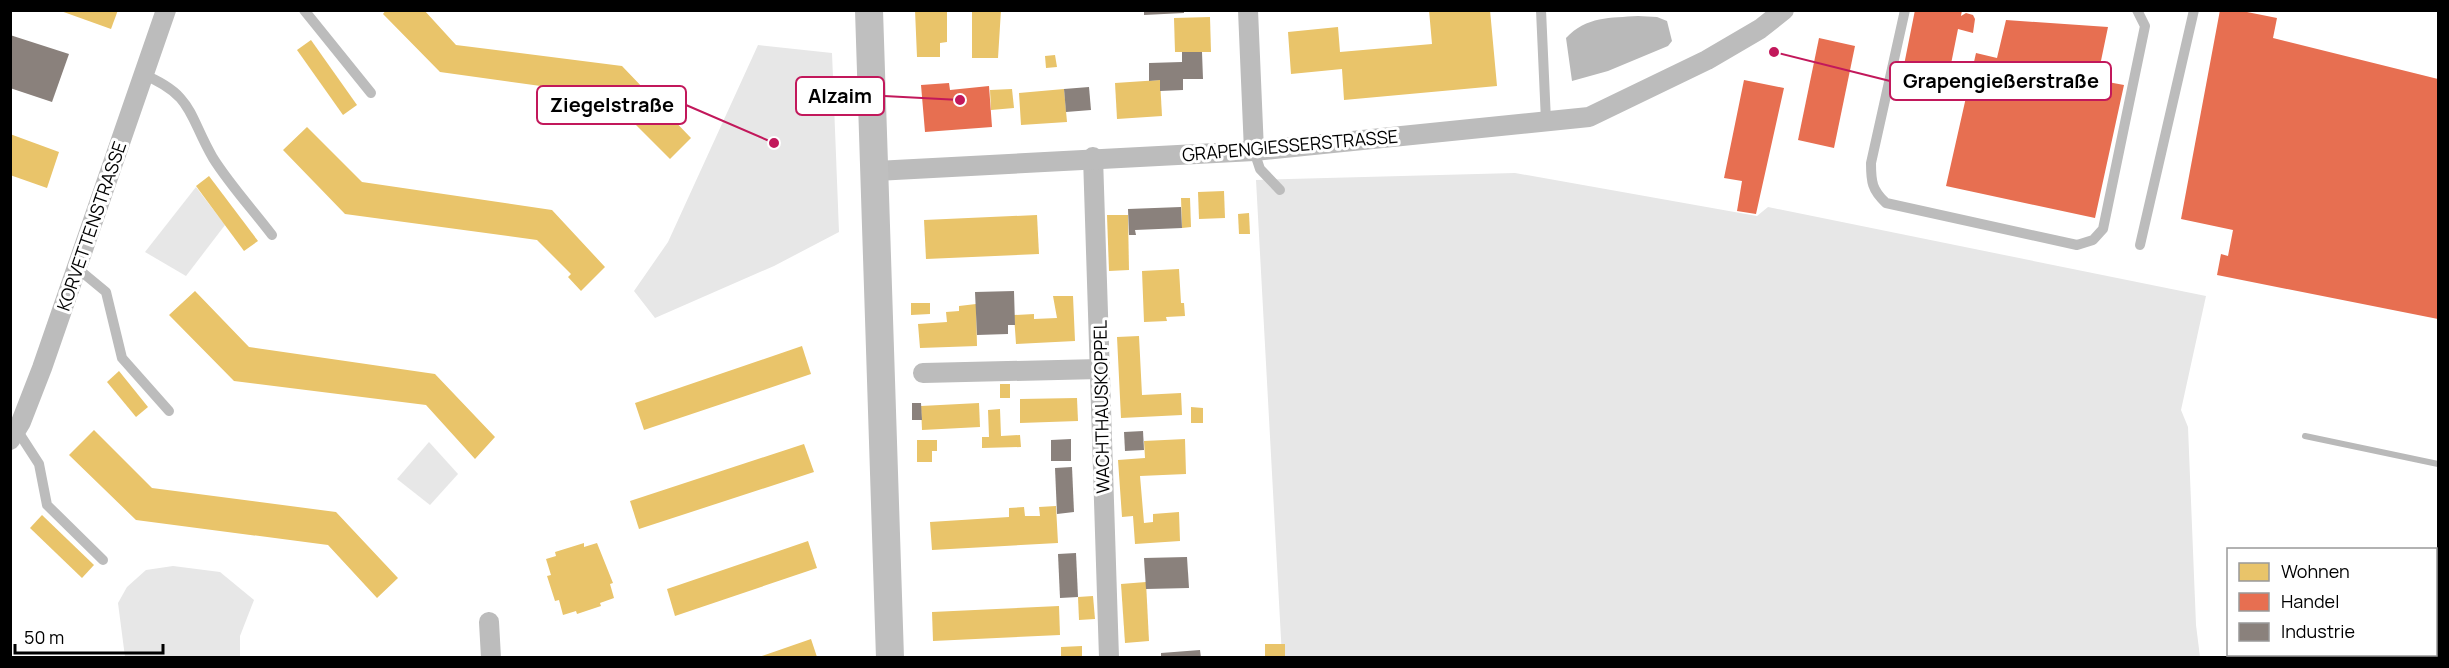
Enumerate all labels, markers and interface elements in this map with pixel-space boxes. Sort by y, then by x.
callout: Grapengießerstraße [1890,62,2111,100]
text: Grapengießerstraße [1903,67,2099,94]
callout: Alzaim [796,77,884,115]
text: Alzaim [808,82,872,109]
callout: Ziegelstraße [537,86,686,124]
text: Ziegelstraße [550,91,674,118]
street label: GRAPENGIESSERSTRASSE [1181,124,1399,166]
street label: KORVETTENSTRASSE [51,138,131,314]
street label: WACHTHAUSKOPPEL [1087,320,1115,494]
legend [2227,548,2437,656]
text: Wohnen [2281,559,2350,583]
text: Handel [2281,589,2339,613]
scale bar [15,617,164,655]
text: Industrie [2281,619,2355,643]
text: 50 m [24,625,64,649]

